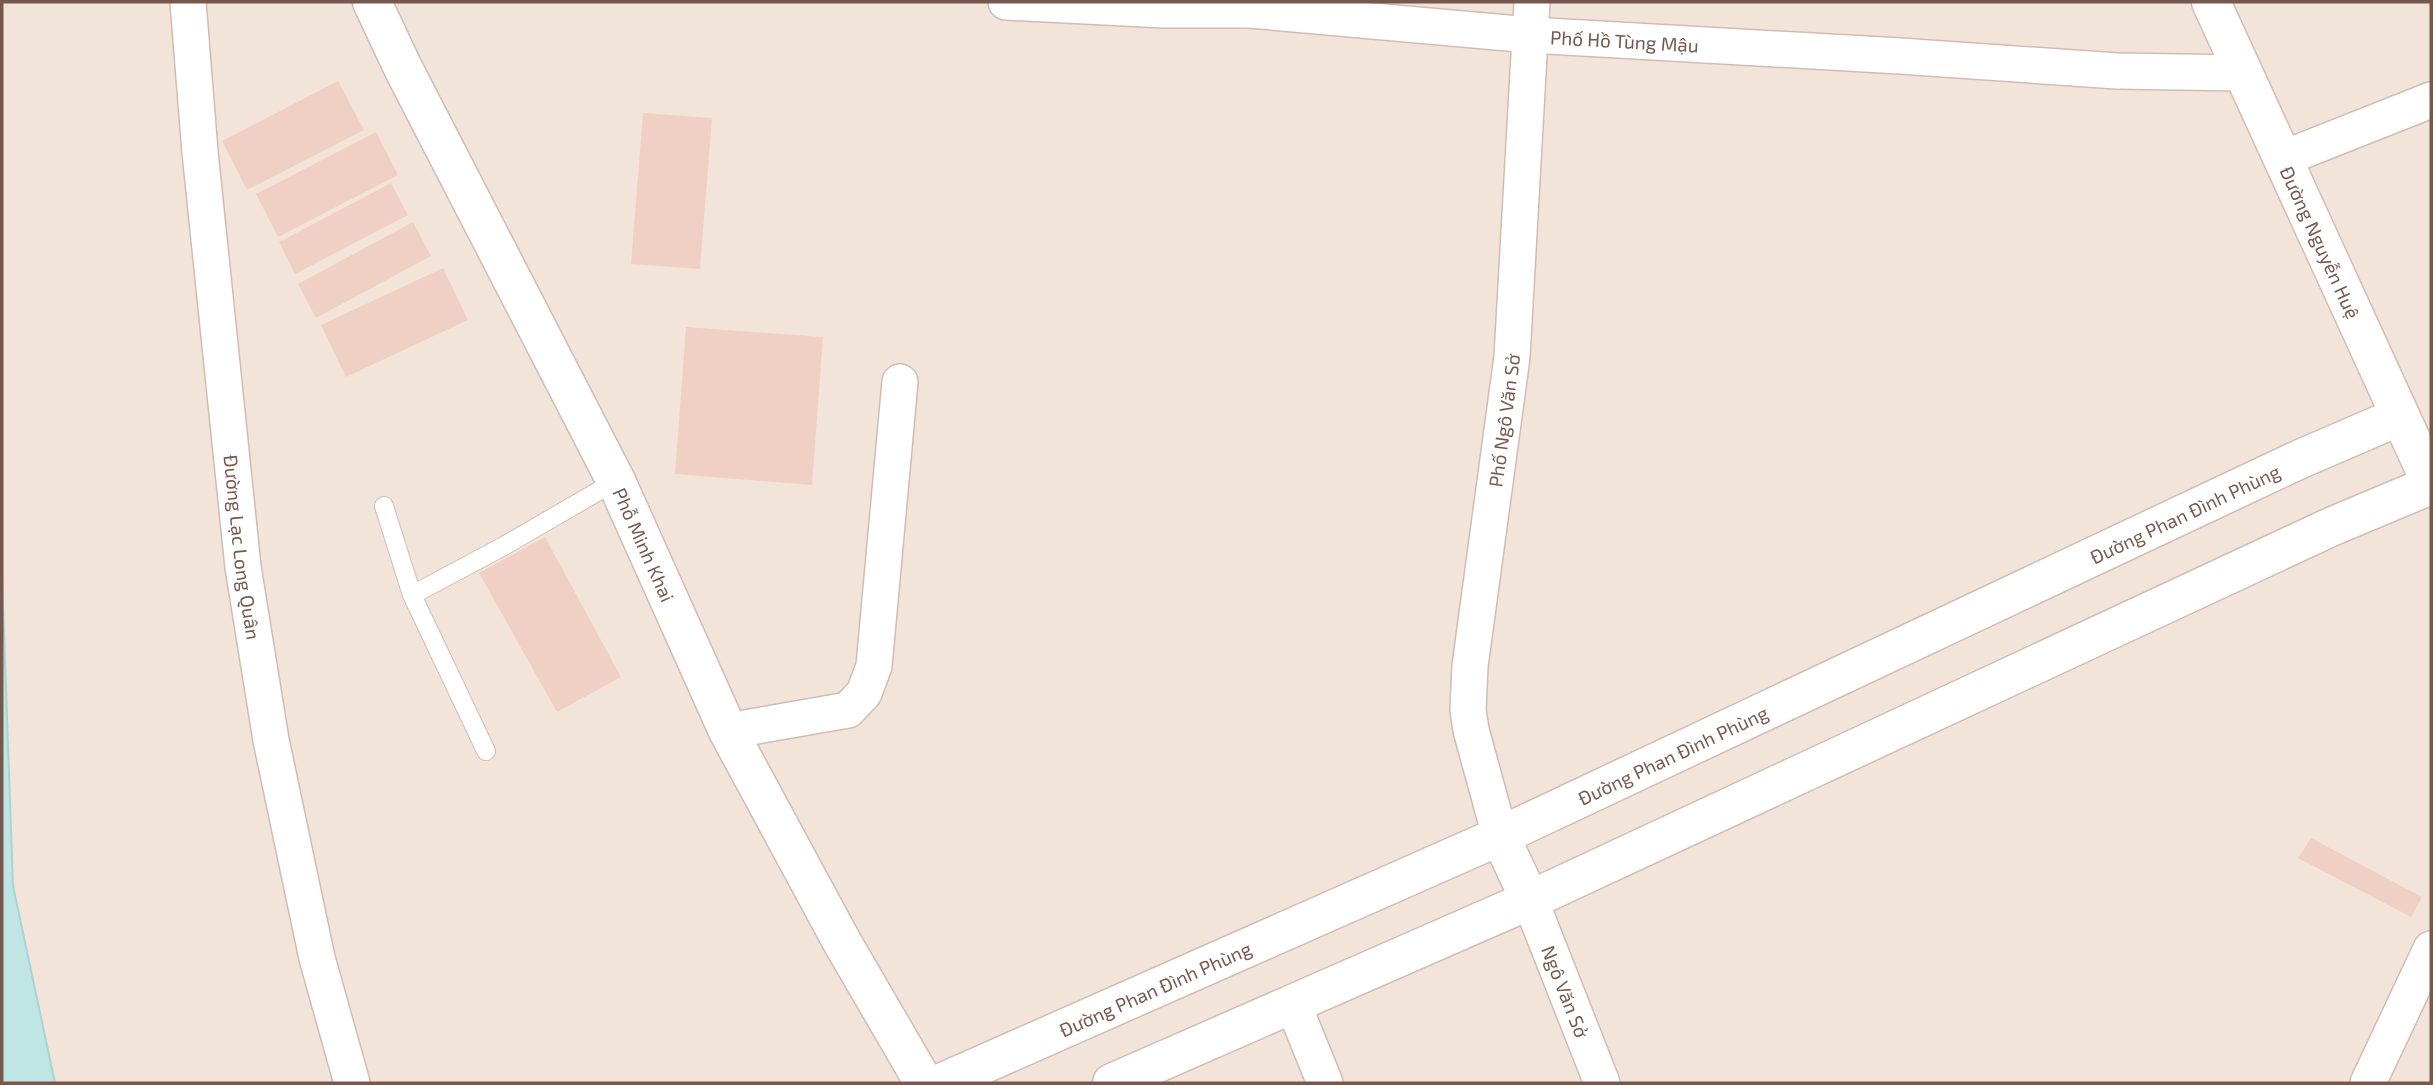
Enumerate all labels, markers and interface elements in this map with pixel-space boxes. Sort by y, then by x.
street label: Phố Hồ Tùng Mậu [1550,25,1699,56]
street label: Đường Nguyễn Huệ [2276,162,2366,322]
street label: Phố Ngô Văn Sở [1483,351,1524,489]
street label: Đường Lạc Long Quân [220,454,266,641]
street label: Đường Phan Đình Phùng [2086,459,2284,568]
street label: Phỗ Minh Khai [609,484,680,605]
street label: Đường Phan Đình Phùng [1574,700,1772,809]
street label: Đường Phan Đình Phùng [1055,936,1255,1041]
street label: Ngô Văn Sở [1537,942,1595,1041]

